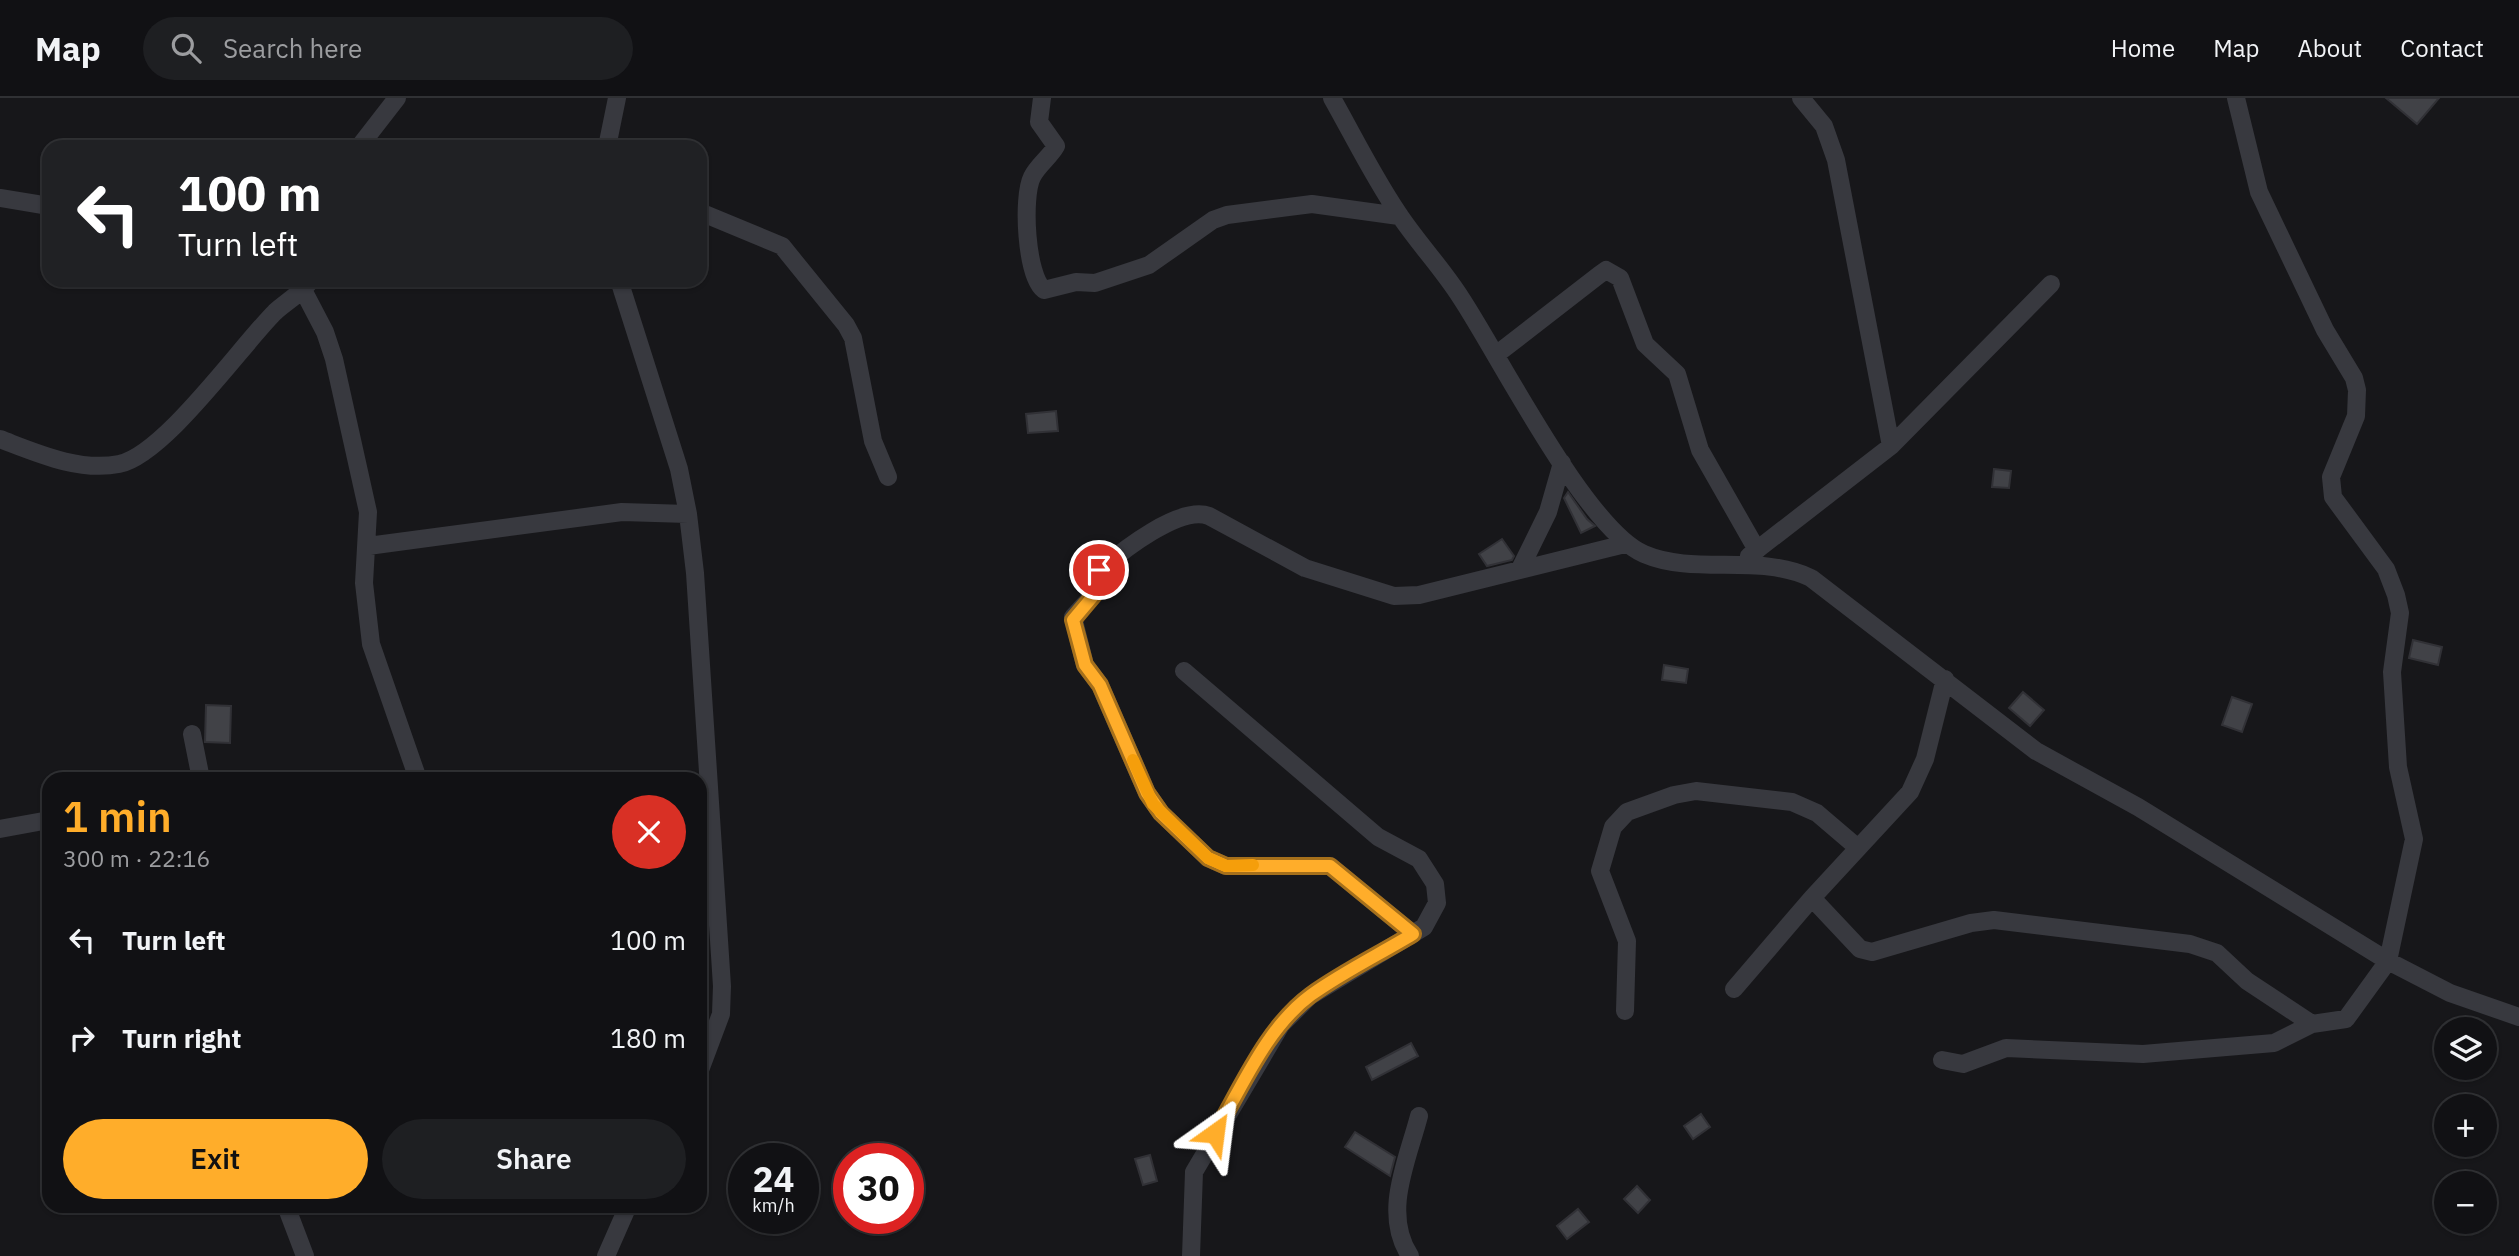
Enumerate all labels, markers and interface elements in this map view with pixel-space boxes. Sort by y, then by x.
search box [143,17,633,80]
text: Map [35,27,101,70]
icon: search [167,29,205,67]
text: Search here [223,31,362,65]
text: Home [2111,32,2175,64]
text: Map [2213,32,2259,64]
text: About [2297,32,2362,64]
text: Contact [2400,32,2484,64]
text: 100 m [178,161,322,224]
icon: left [63,168,154,259]
text: Turn left [178,223,298,265]
pin [1069,540,1129,600]
icon: arrive [1080,551,1118,589]
text: 1 min [63,789,172,844]
button: close [612,795,686,869]
text: 300 m · 22:16 [63,843,210,873]
icon: left [63,921,101,959]
text: Turn left [122,923,225,957]
text: 100 m [610,923,686,957]
map controls [2434,1017,2497,1234]
button: layers [2434,1017,2497,1080]
icon: right [63,1019,101,1057]
text: Turn right [122,1021,241,1055]
text: 180 m [610,1021,686,1055]
button: + [2434,1094,2497,1157]
position arrow [1178,1096,1252,1170]
button: Exit [63,1119,368,1199]
button: Share [382,1119,686,1199]
speed limit sign: 30 [833,1143,924,1234]
text: 24 [752,1156,795,1202]
button: − [2434,1171,2497,1234]
text: km/h [752,1194,795,1217]

